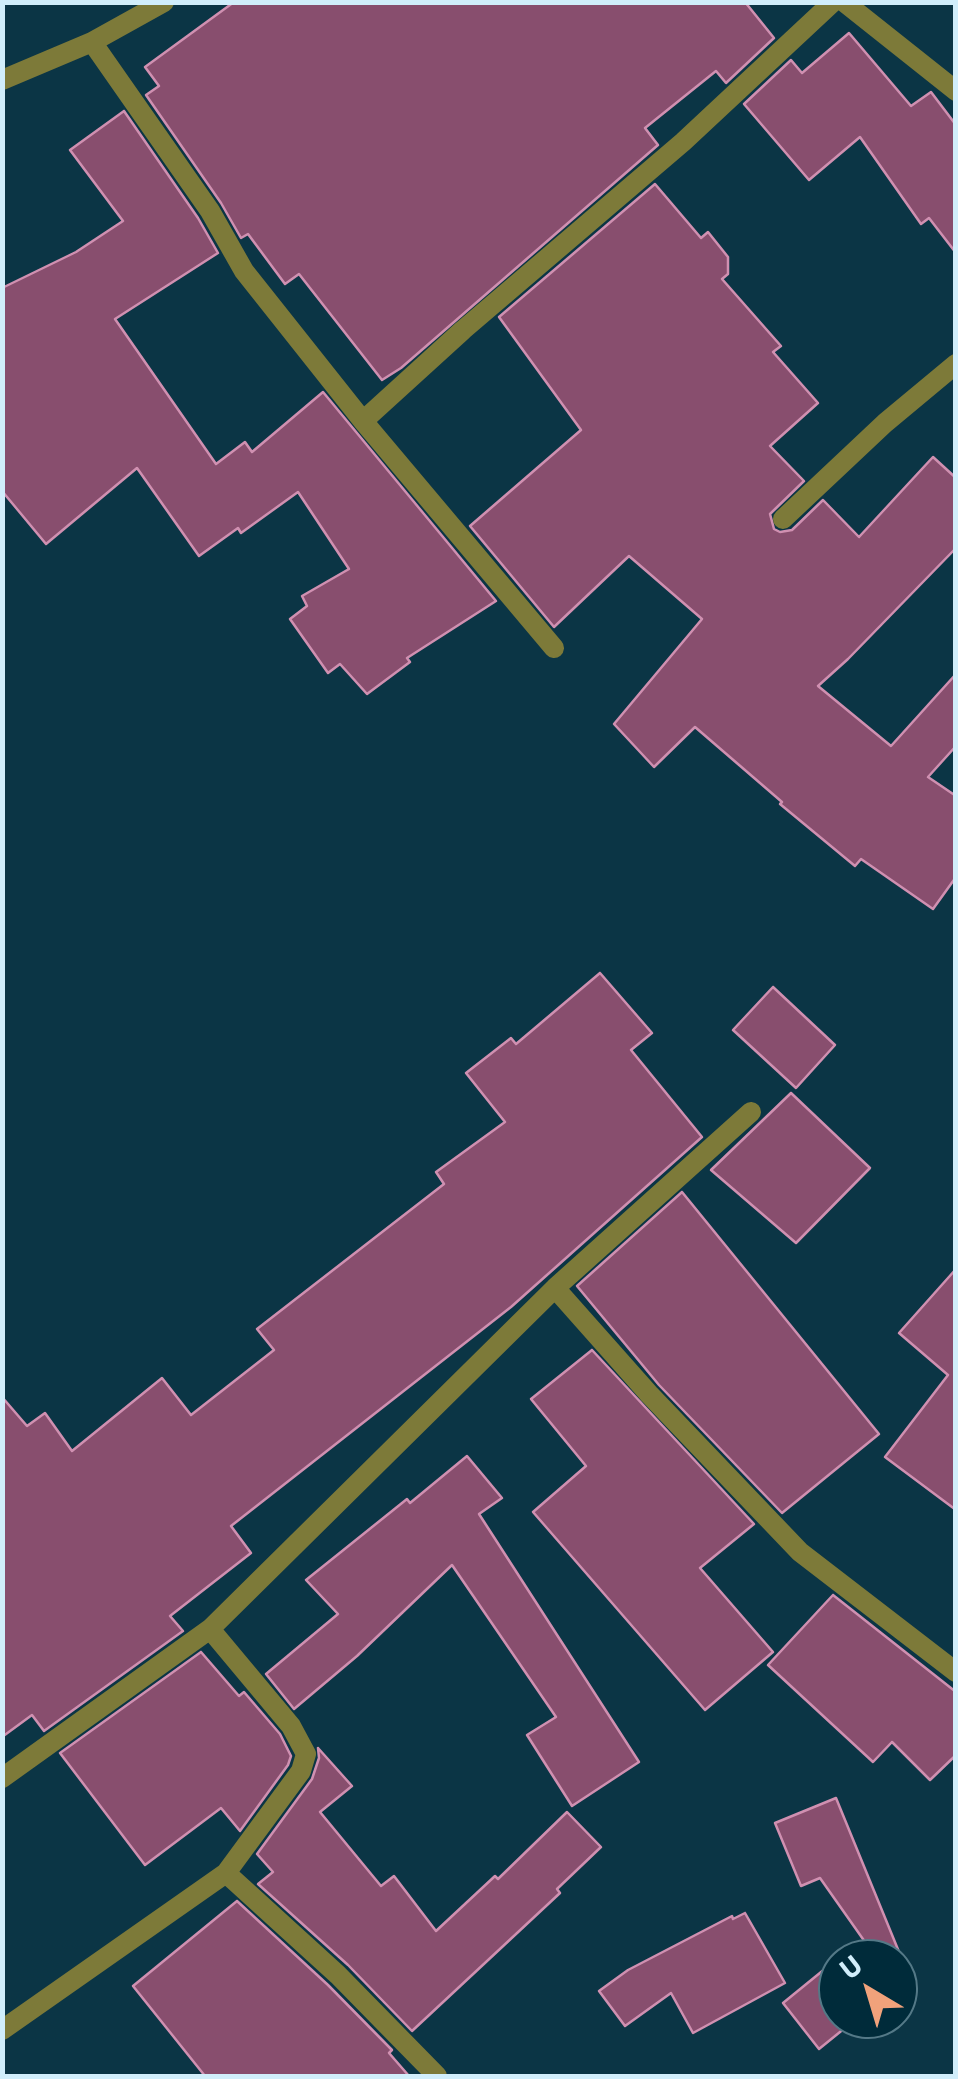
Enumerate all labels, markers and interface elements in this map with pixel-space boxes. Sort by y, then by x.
north arrow [818,1939,918,2039]
text: U [831,1946,870,1987]

